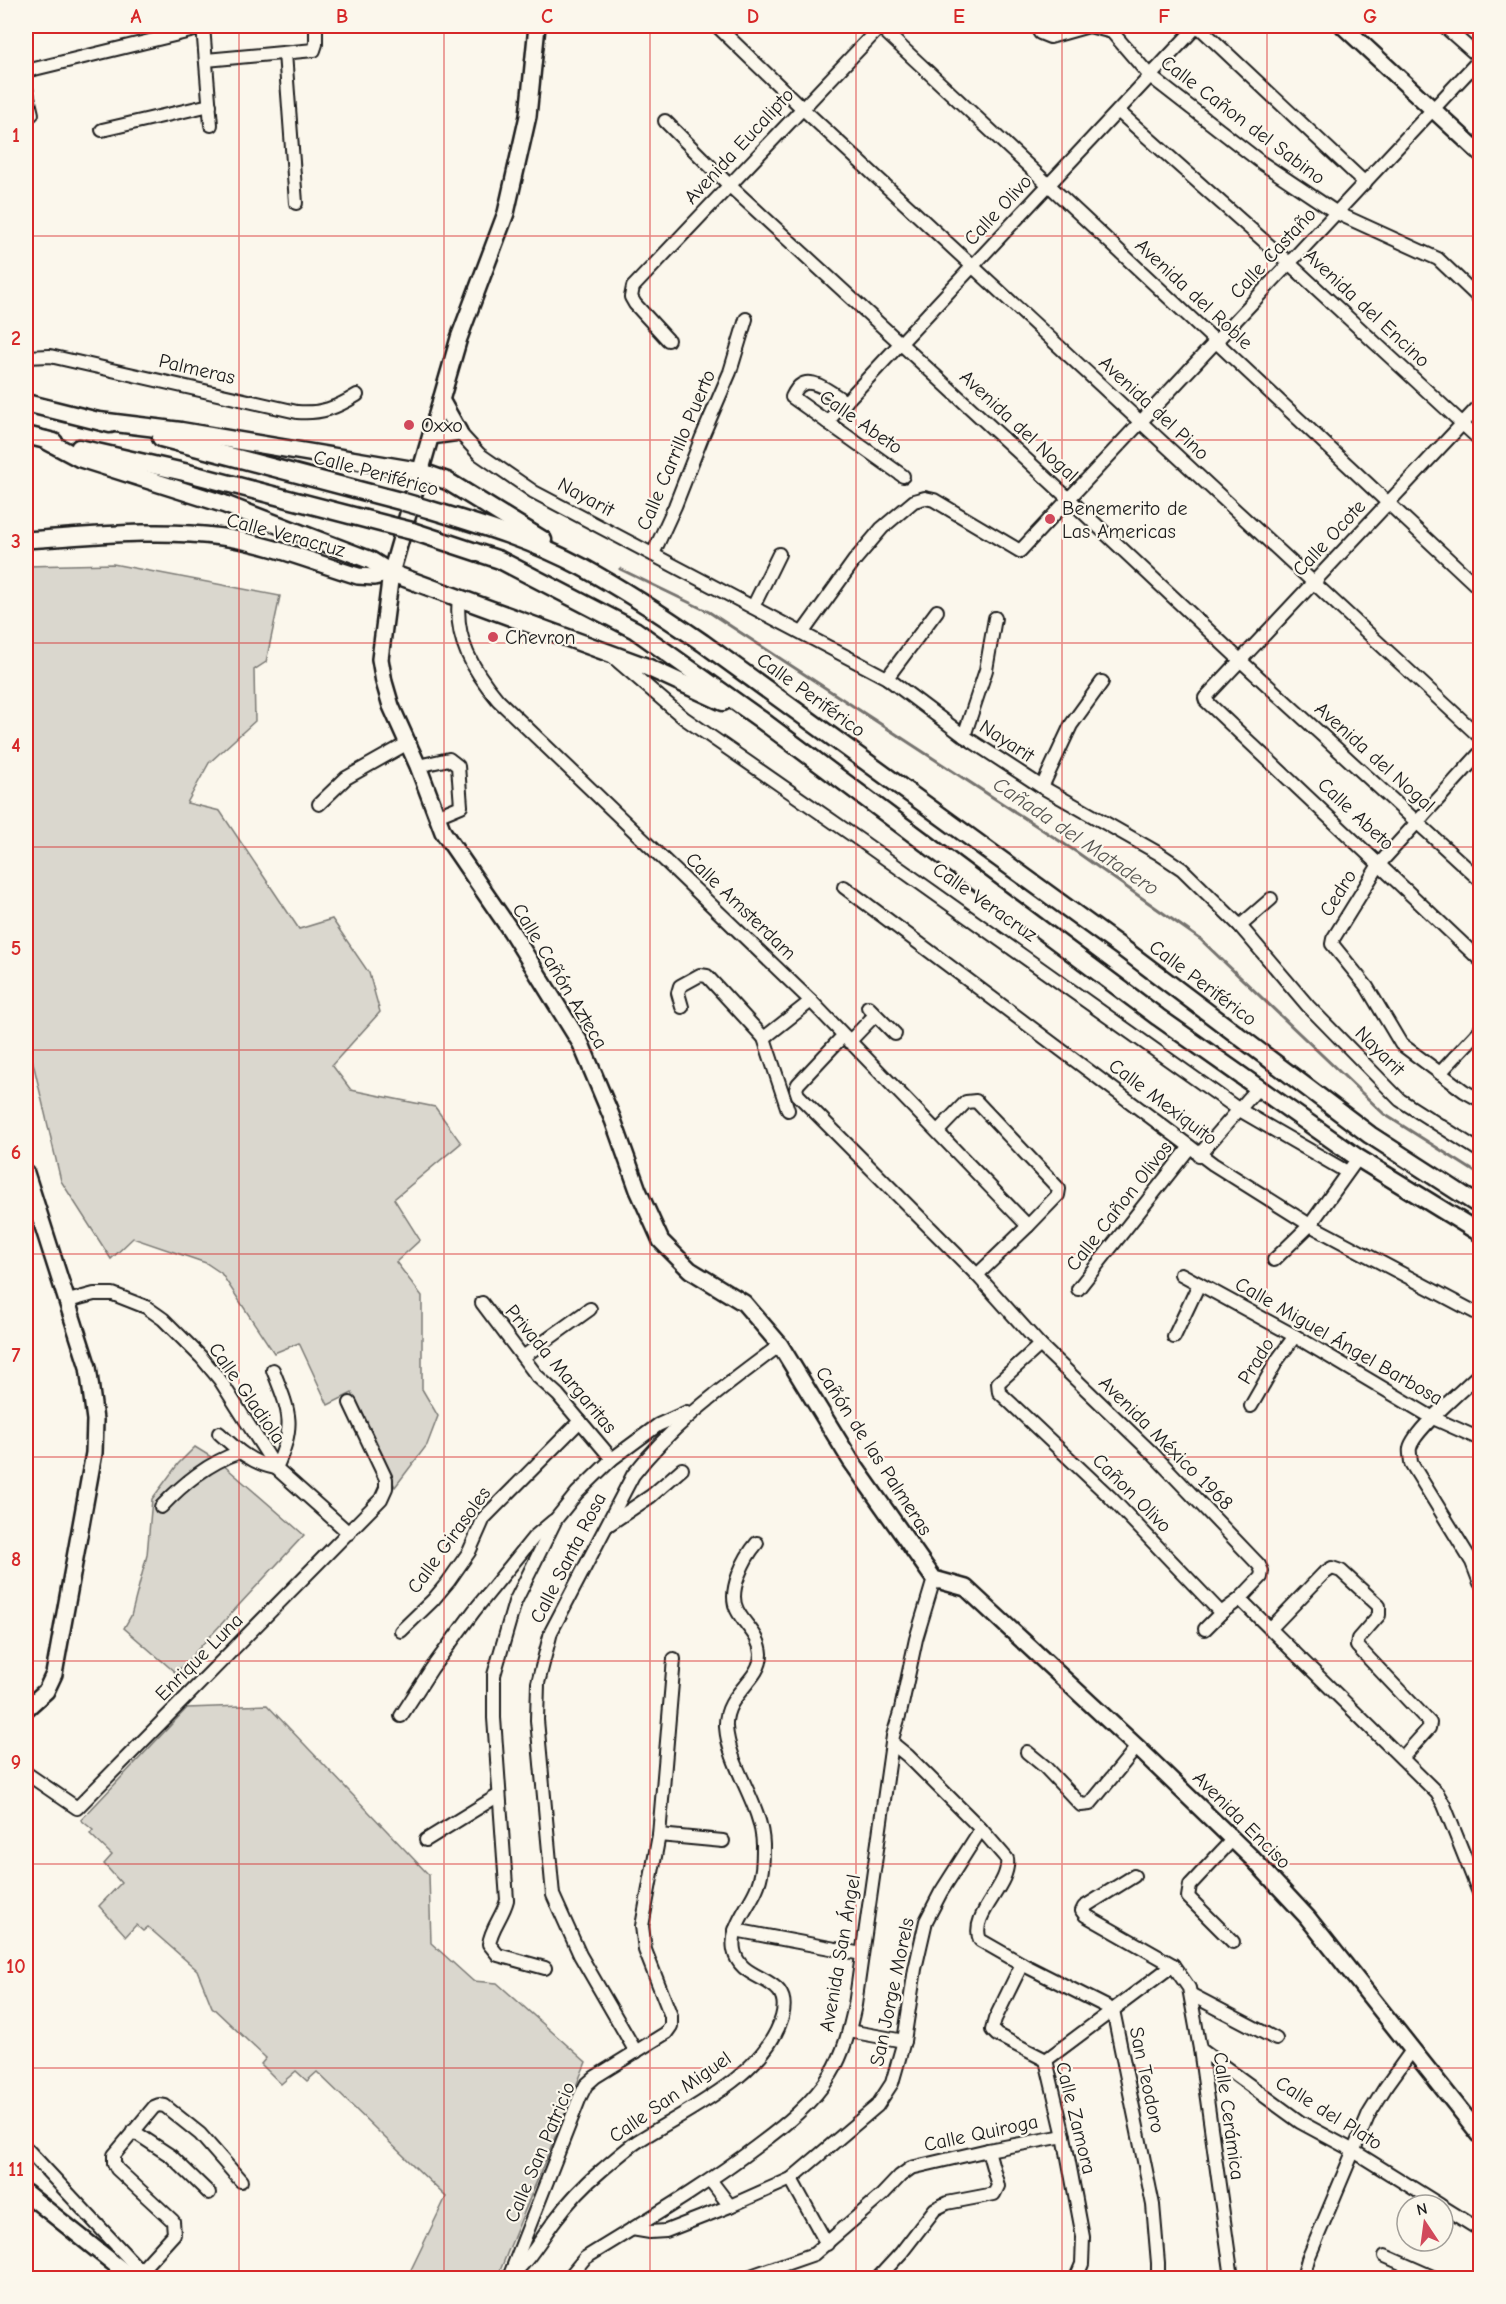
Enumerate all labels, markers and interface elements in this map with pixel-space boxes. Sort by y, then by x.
text: A [130,5,142,28]
text: B [336,5,348,28]
text: C [541,5,553,28]
text: D [747,5,759,28]
text: E [953,5,965,28]
text: F [1158,5,1170,28]
text: G [1363,5,1377,28]
street label: Calle Cañon del Sabino [1156,51,1330,189]
street label: Avenida Eucalipto [679,83,799,209]
text: 1 [12,124,20,147]
street label: Calle Olivo [959,170,1037,250]
street label: Calle Castaño [1225,203,1321,303]
street label: Avenida del Roble [1131,234,1257,354]
street label: Avenida del Encino [1299,244,1435,372]
text: 2 [11,327,21,350]
street label: Palmeras [156,349,238,389]
street label: Avenida del Pino [1094,351,1214,465]
street label: Avenida del Nogal [955,365,1083,487]
street label: Calle Carrillo Puerto [632,366,720,534]
street label: Calle Abeto [815,385,907,459]
place label: Oxxo [421,414,463,437]
marker: Oxxo [402,418,416,432]
street label: Calle Periférico [311,445,441,501]
street label: Nayarit [554,473,619,522]
street label: Calle Ocote [1288,495,1370,581]
place label: Benemerito de Las Americas [1062,497,1188,543]
street label: Calle Veracruz [224,508,348,562]
marker: Benemerito de Las Americas [1043,512,1057,526]
text: 3 [11,530,21,553]
place label: Chevron [505,626,576,649]
marker: Chevron [486,630,500,644]
street label: Calle Periférico [752,648,870,742]
street label: Avenida del Nogal [1310,697,1440,817]
street label: Nayarit [975,715,1040,768]
text: 4 [11,734,21,757]
water label: Cañada del Matadero [989,772,1163,900]
street label: Calle Abeto [1313,773,1399,855]
street label: Calle Amsterdam [681,848,801,964]
street label: Calle Veracruz [928,858,1042,947]
street label: Cedro [1315,865,1361,921]
street label: Calle Cañón Azteca [508,899,612,1053]
street label: Calle Periférico [1145,935,1261,1031]
text: 5 [11,937,21,960]
street label: Nayarit [1350,1021,1410,1081]
street label: Calle Mexiquito [1104,1054,1222,1150]
street label: Calle Cañon Olivos [1061,1136,1177,1276]
text: 6 [11,1141,21,1164]
street label: Calle Miguel Ángel Barbosa [1231,1271,1447,1410]
street label: Privada Margaritas [500,1300,622,1438]
street label: Prado [1233,1334,1279,1388]
street label: Calle Gladiola [204,1338,290,1448]
text: 7 [12,1344,21,1367]
street label: Cañón de las Palmeras [811,1362,937,1540]
street label: Avenida México 1968 [1094,1371,1238,1515]
street label: Cañon Olivo [1088,1449,1176,1537]
street label: Calle Girasoles [403,1482,495,1598]
street label: Calle Santa Rosa [525,1489,611,1627]
text: 8 [11,1548,21,1571]
street label: Enrique Luna [150,1608,248,1706]
text: 9 [11,1751,21,1774]
street label: Avenida Enciso [1188,1766,1296,1874]
street label: Avenida San Ángel [814,1872,865,2034]
street label: San Jorge Morels [865,1916,919,2068]
text: 10 [6,1955,26,1978]
street label: San Teodoro [1125,2025,1169,2135]
street label: Calle San Miguel [605,2046,735,2148]
street label: Calle Cerámica [1209,2050,1249,2182]
street label: Calle Zamora [1051,2059,1101,2177]
street label: Calle del Plato [1271,2071,1387,2155]
street label: Calle San Patricio [500,2078,580,2226]
street label: Calle Quiroga [922,2110,1040,2156]
text: 11 [8,2158,24,2181]
north arrow [1395,2193,1455,2253]
text: N [1415,2199,1429,2219]

